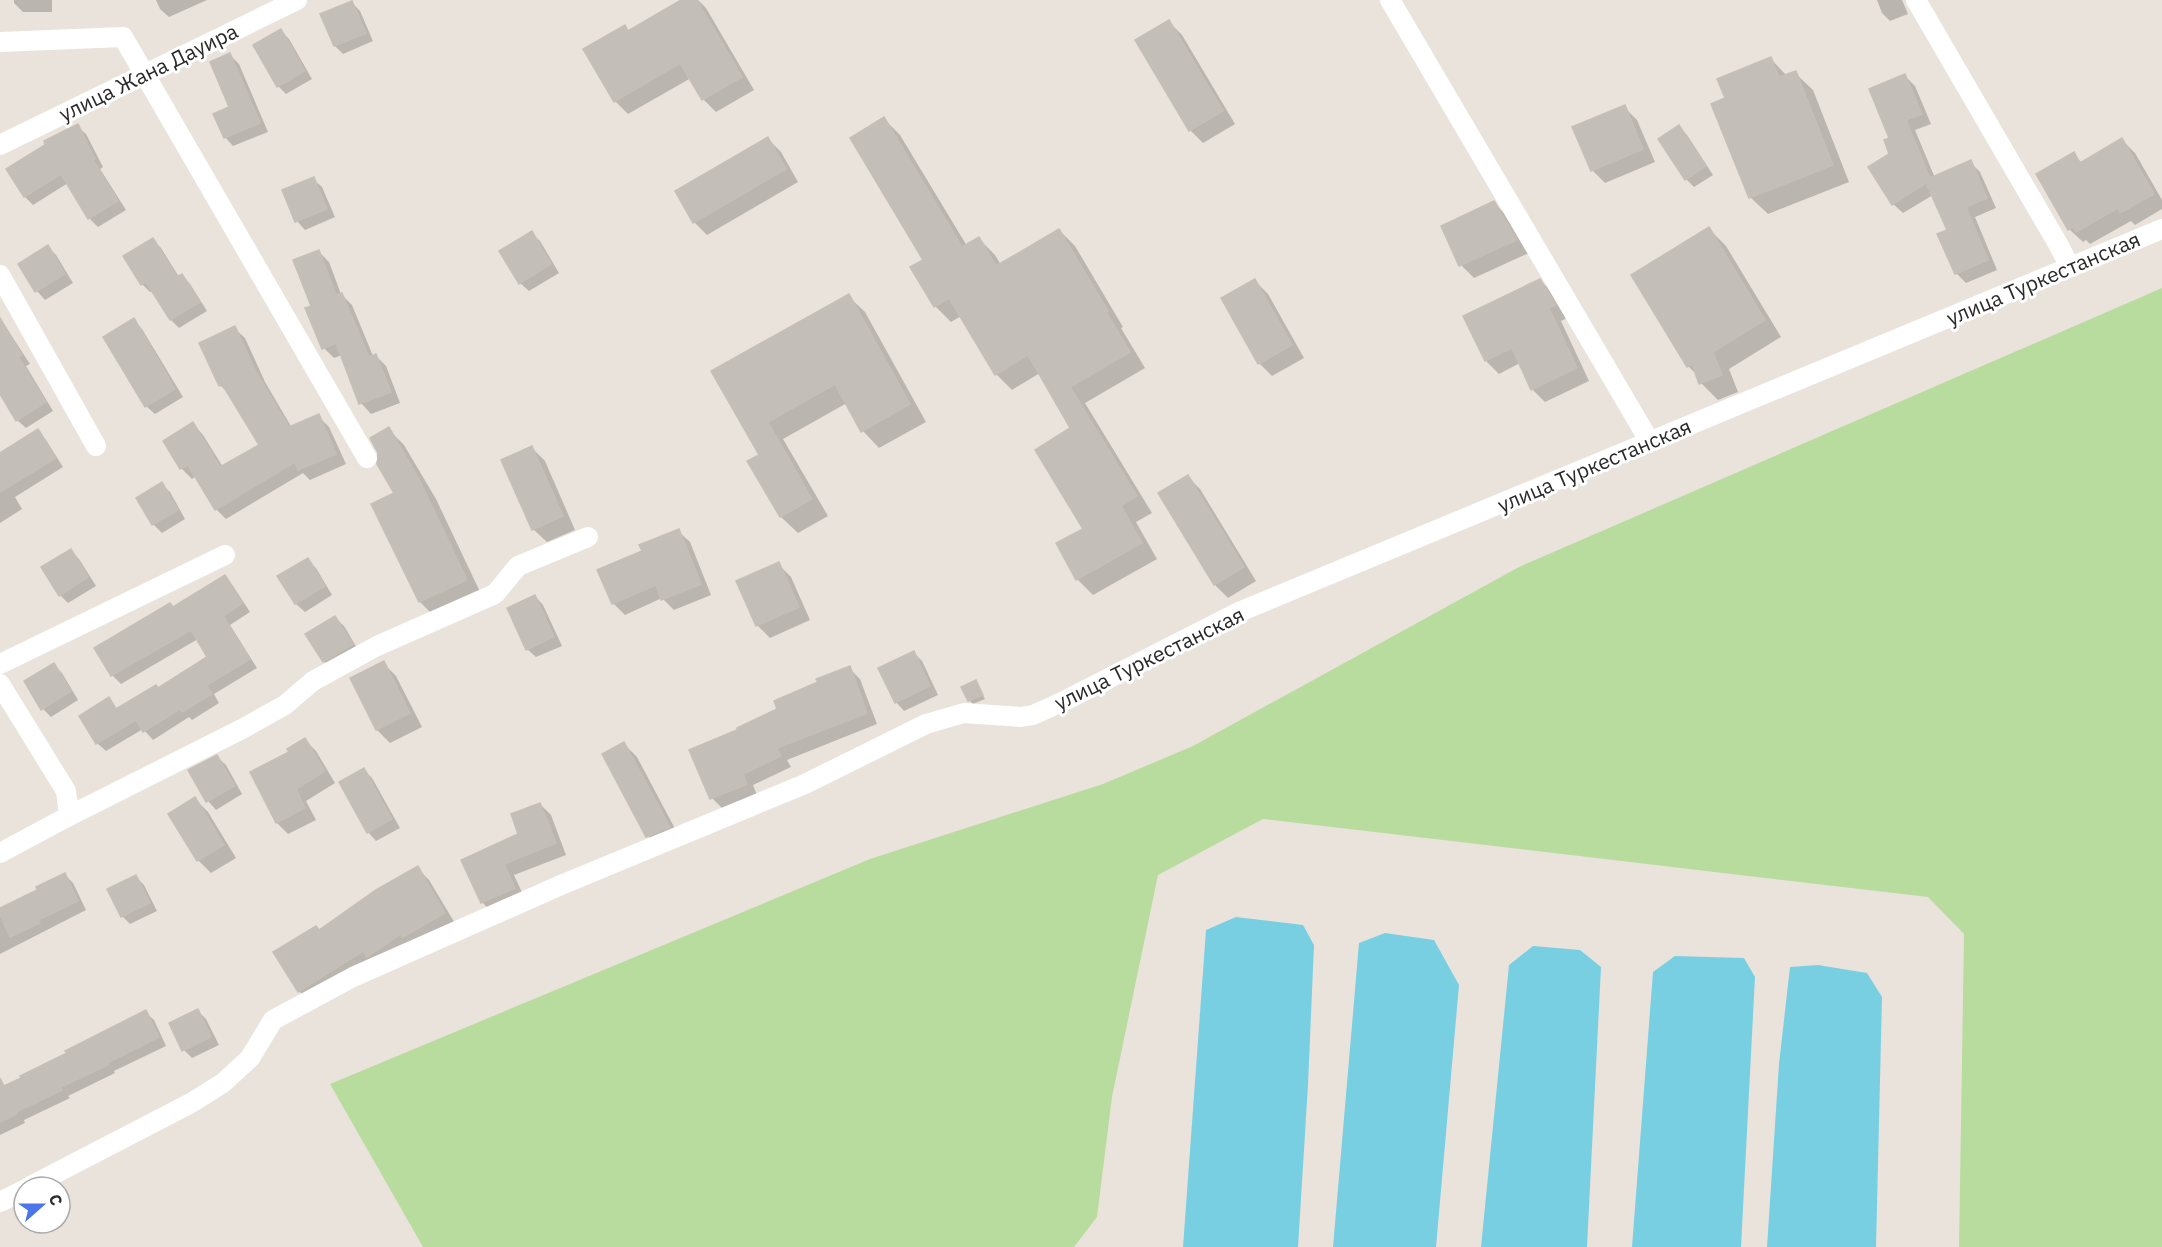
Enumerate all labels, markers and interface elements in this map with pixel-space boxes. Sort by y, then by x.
street label: улица Жана Дауира [54,17,242,127]
street label: улица Туркестанская [1942,224,2144,332]
street label: улица Туркестанская [1493,411,1695,519]
street label: улица Туркестанская [1049,600,1249,716]
north arrow [12,1175,72,1235]
text: С [45,1191,67,1208]

